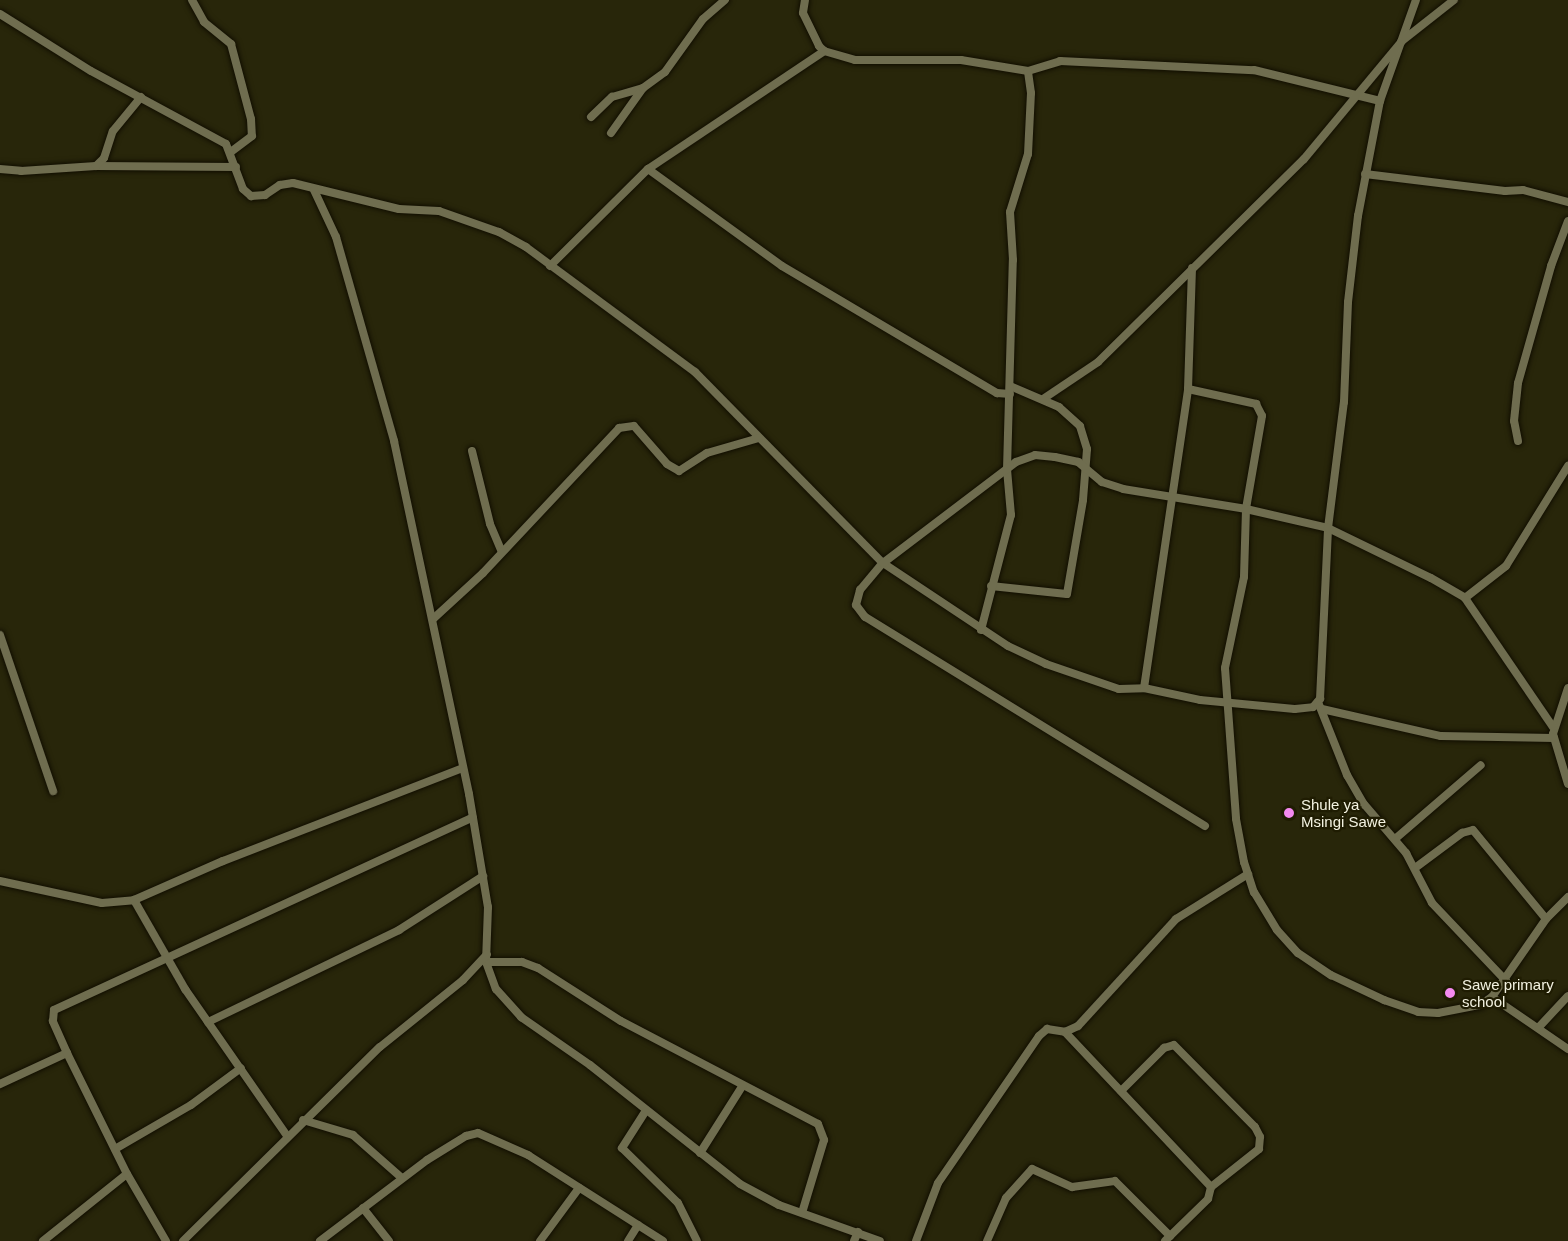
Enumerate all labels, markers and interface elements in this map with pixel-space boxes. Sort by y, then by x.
place label: Shule ya Msingi Sawe [1301,795,1386,830]
marker: Shule ya Msingi Sawe [1282,806,1296,820]
place label: Sawe primary school [1462,975,1554,1010]
marker: Sawe primary school [1443,986,1457,1000]

